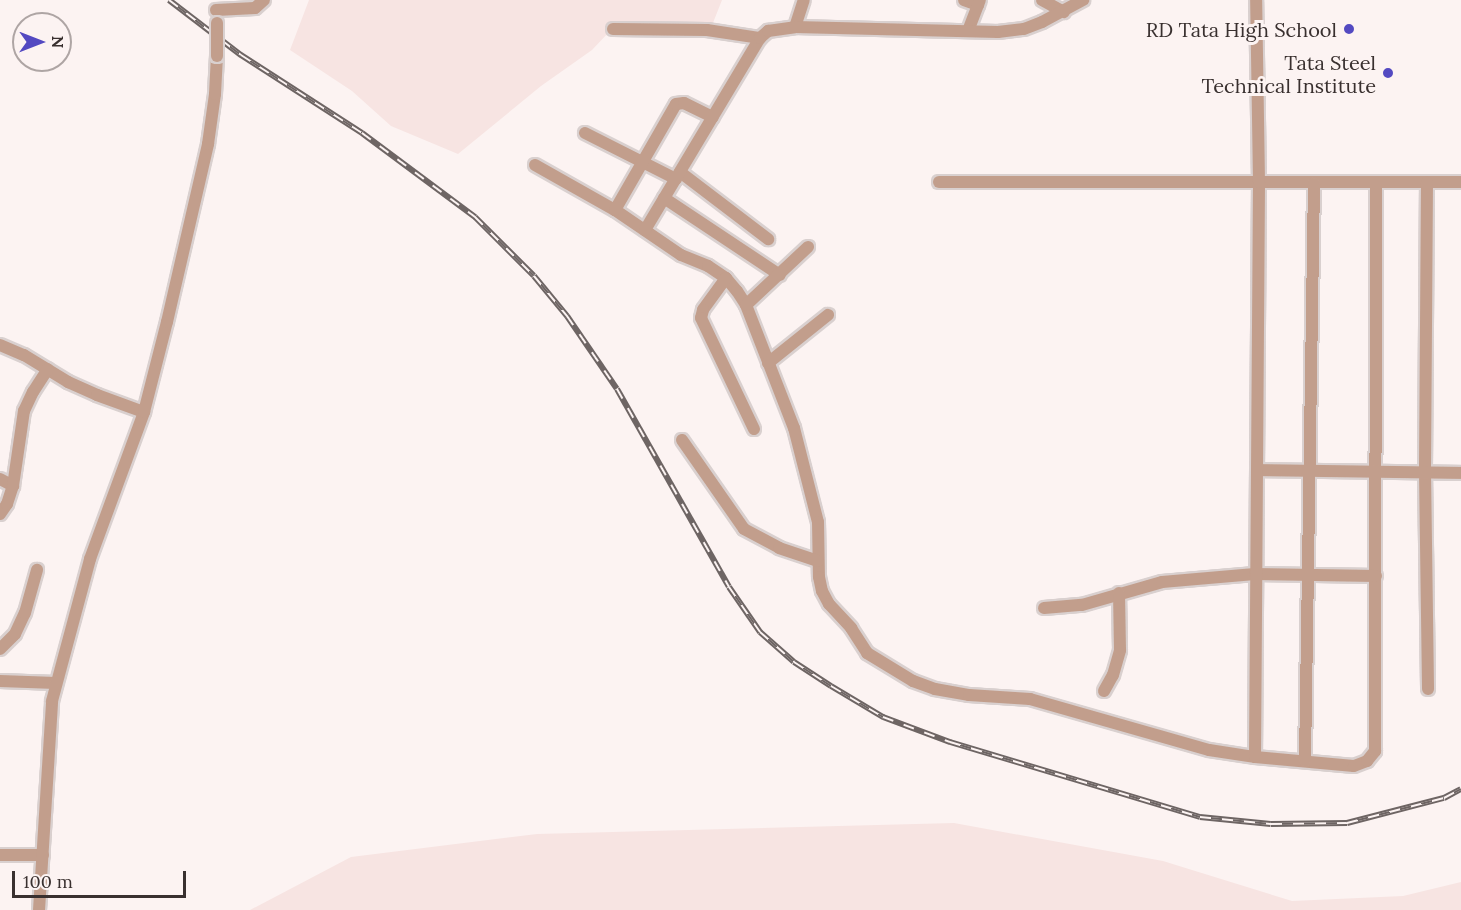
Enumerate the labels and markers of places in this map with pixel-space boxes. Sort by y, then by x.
place label: RD Tata High School [1146,17,1337,41]
marker: RD Tata High School [1342,22,1356,36]
place label: Tata Steel Technical Institute [1202,50,1376,97]
marker: Tata Steel Technical Institute [1381,66,1395,80]

